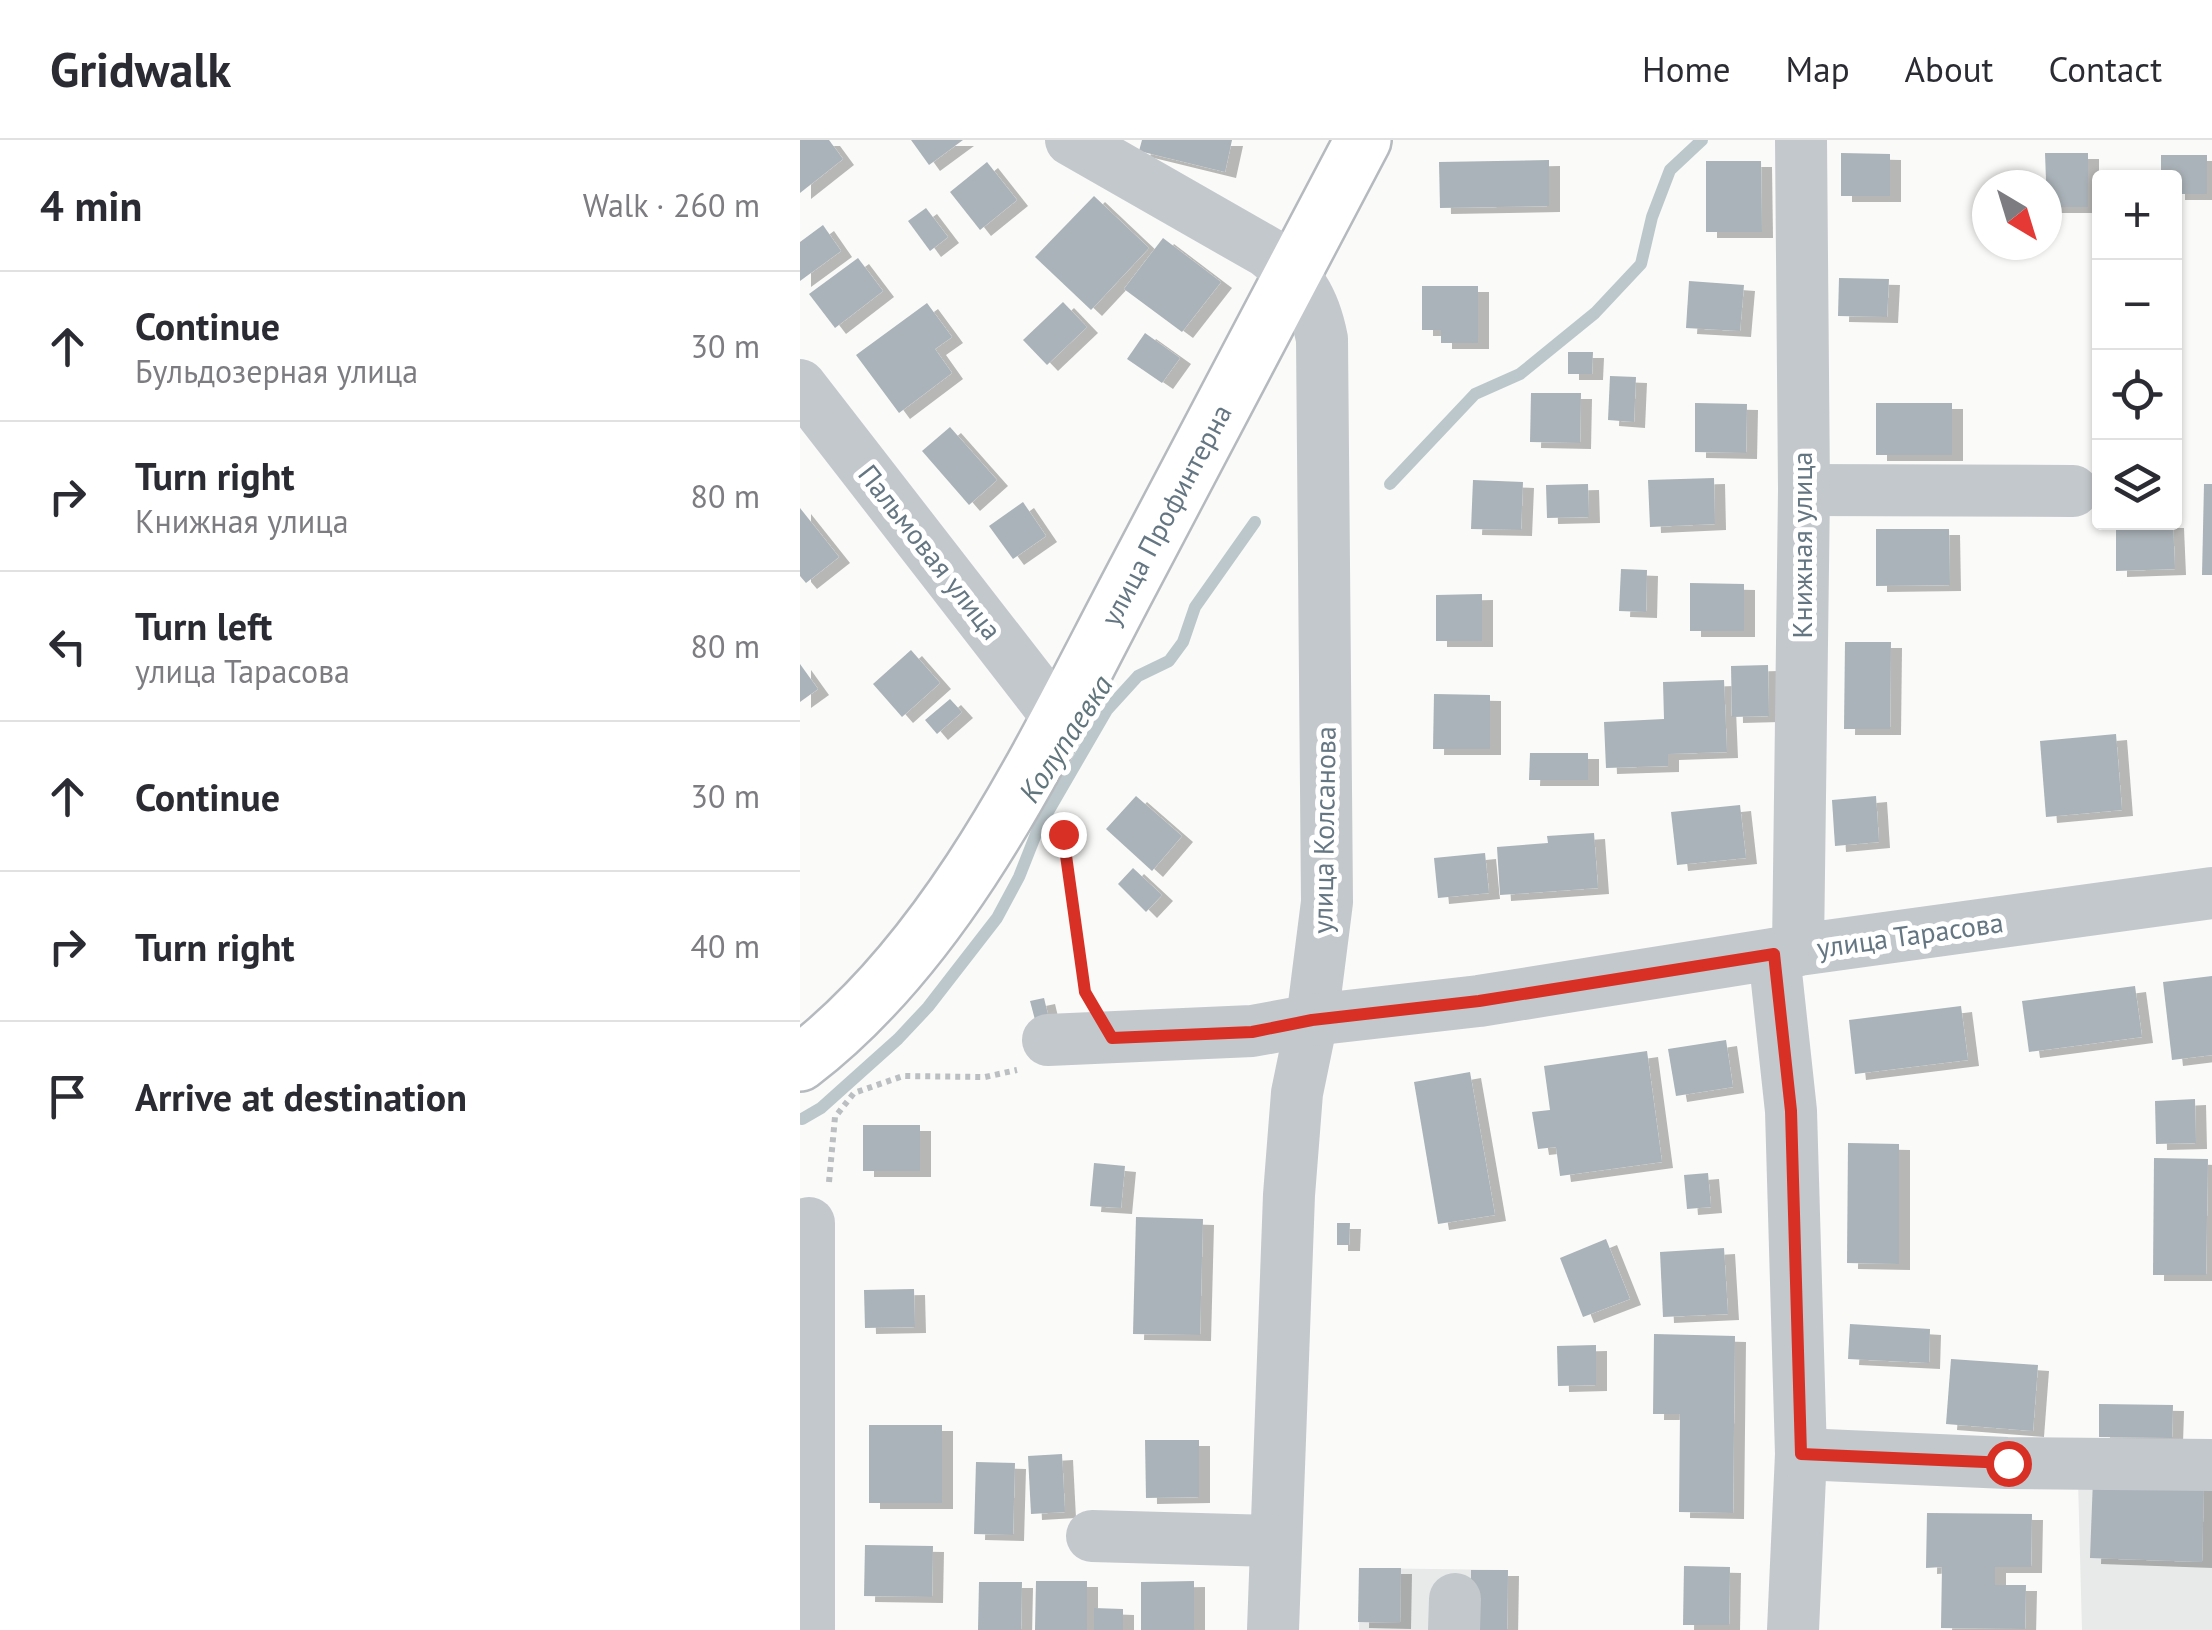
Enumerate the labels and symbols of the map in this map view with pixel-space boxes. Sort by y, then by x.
north arrow [1972,170,2062,260]
street label: улица Профинтерна [1092,398,1240,632]
street label: Книжная улица [1783,452,1820,639]
street label: Пальмовая улица [850,457,1010,647]
water label: Колупаевка [1009,667,1121,809]
street label: улица Колсанова [1303,726,1344,934]
route end [1041,812,1087,858]
street label: улица Тарасова [1814,903,2006,966]
route start [1986,1441,2032,1487]

